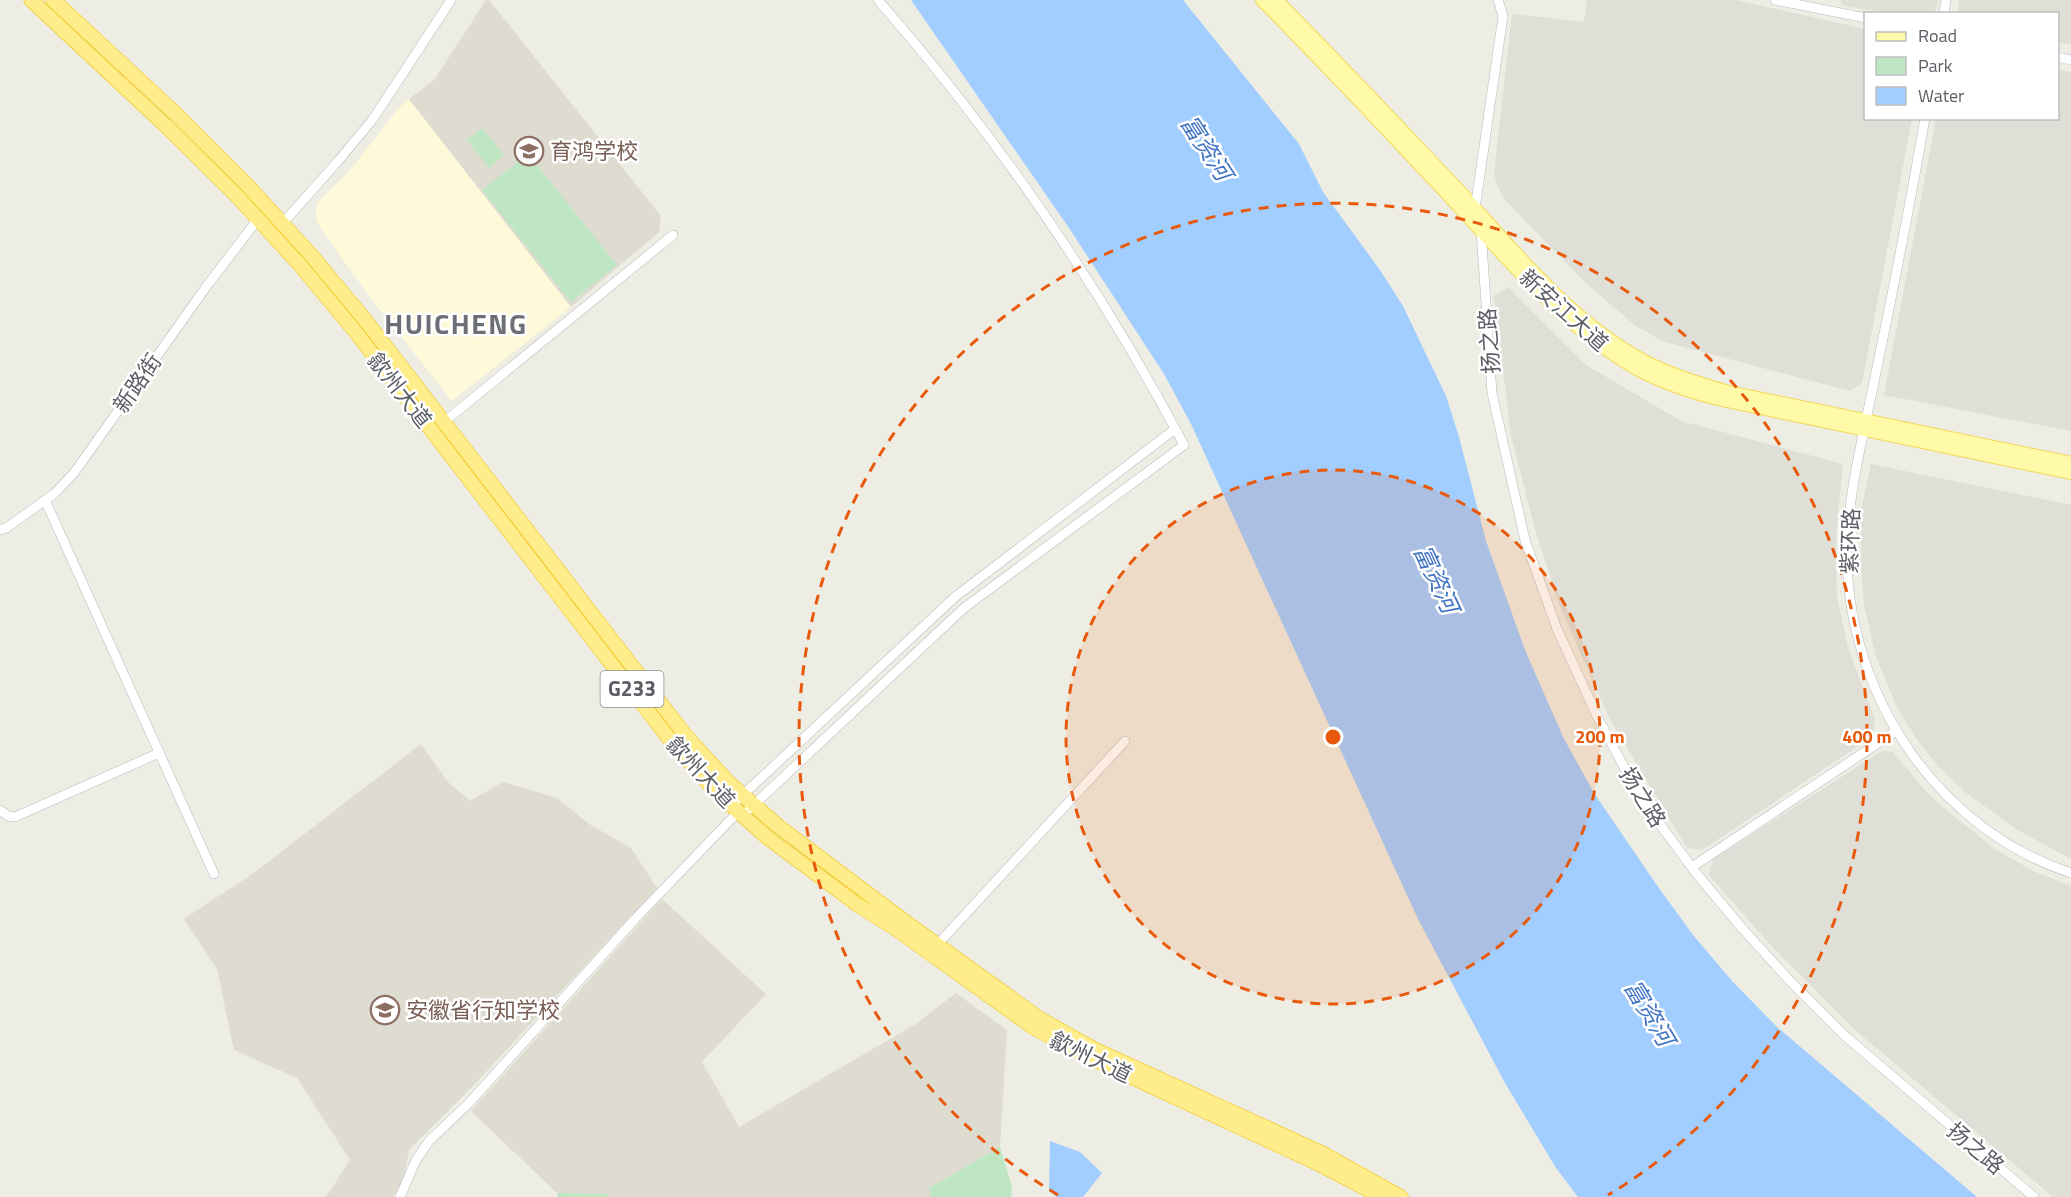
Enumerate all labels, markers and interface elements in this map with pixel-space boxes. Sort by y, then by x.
legend [1864,12,2059,120]
text: Road [1918,22,1957,49]
text: Park [1918,52,1953,79]
text: Water [1918,82,1964,109]
water label: 富资河 [1172,107,1244,191]
place label: 育鸿学校 [550,134,638,168]
school or university icon: 育鸿学校 [513,135,545,167]
street label: 新安江大道 [1512,261,1616,359]
district label: HUICHENG [384,302,528,345]
street label: 扬之路 [1470,307,1508,375]
street label: 歙州大道 [360,345,440,435]
street label: 新路街 [104,346,170,420]
street label: 紫环路 [1832,507,1868,575]
water label: 富资河 [1405,538,1470,622]
road number: G233 [600,671,664,707]
text: 200 m [1575,723,1625,750]
text: 400 m [1842,723,1892,750]
centre of rings [1323,727,1343,747]
street label: 歙州大道 [659,728,743,816]
street label: 扬之路 [1611,760,1675,834]
water label: 富资河 [1616,972,1686,1056]
place label: 安徽省行知学校 [406,993,560,1027]
school or university icon: 安徽省行知学校 [369,994,401,1026]
street label: 歙州大道 [1044,1022,1138,1092]
street label: 扬之路 [1940,1114,2012,1182]

